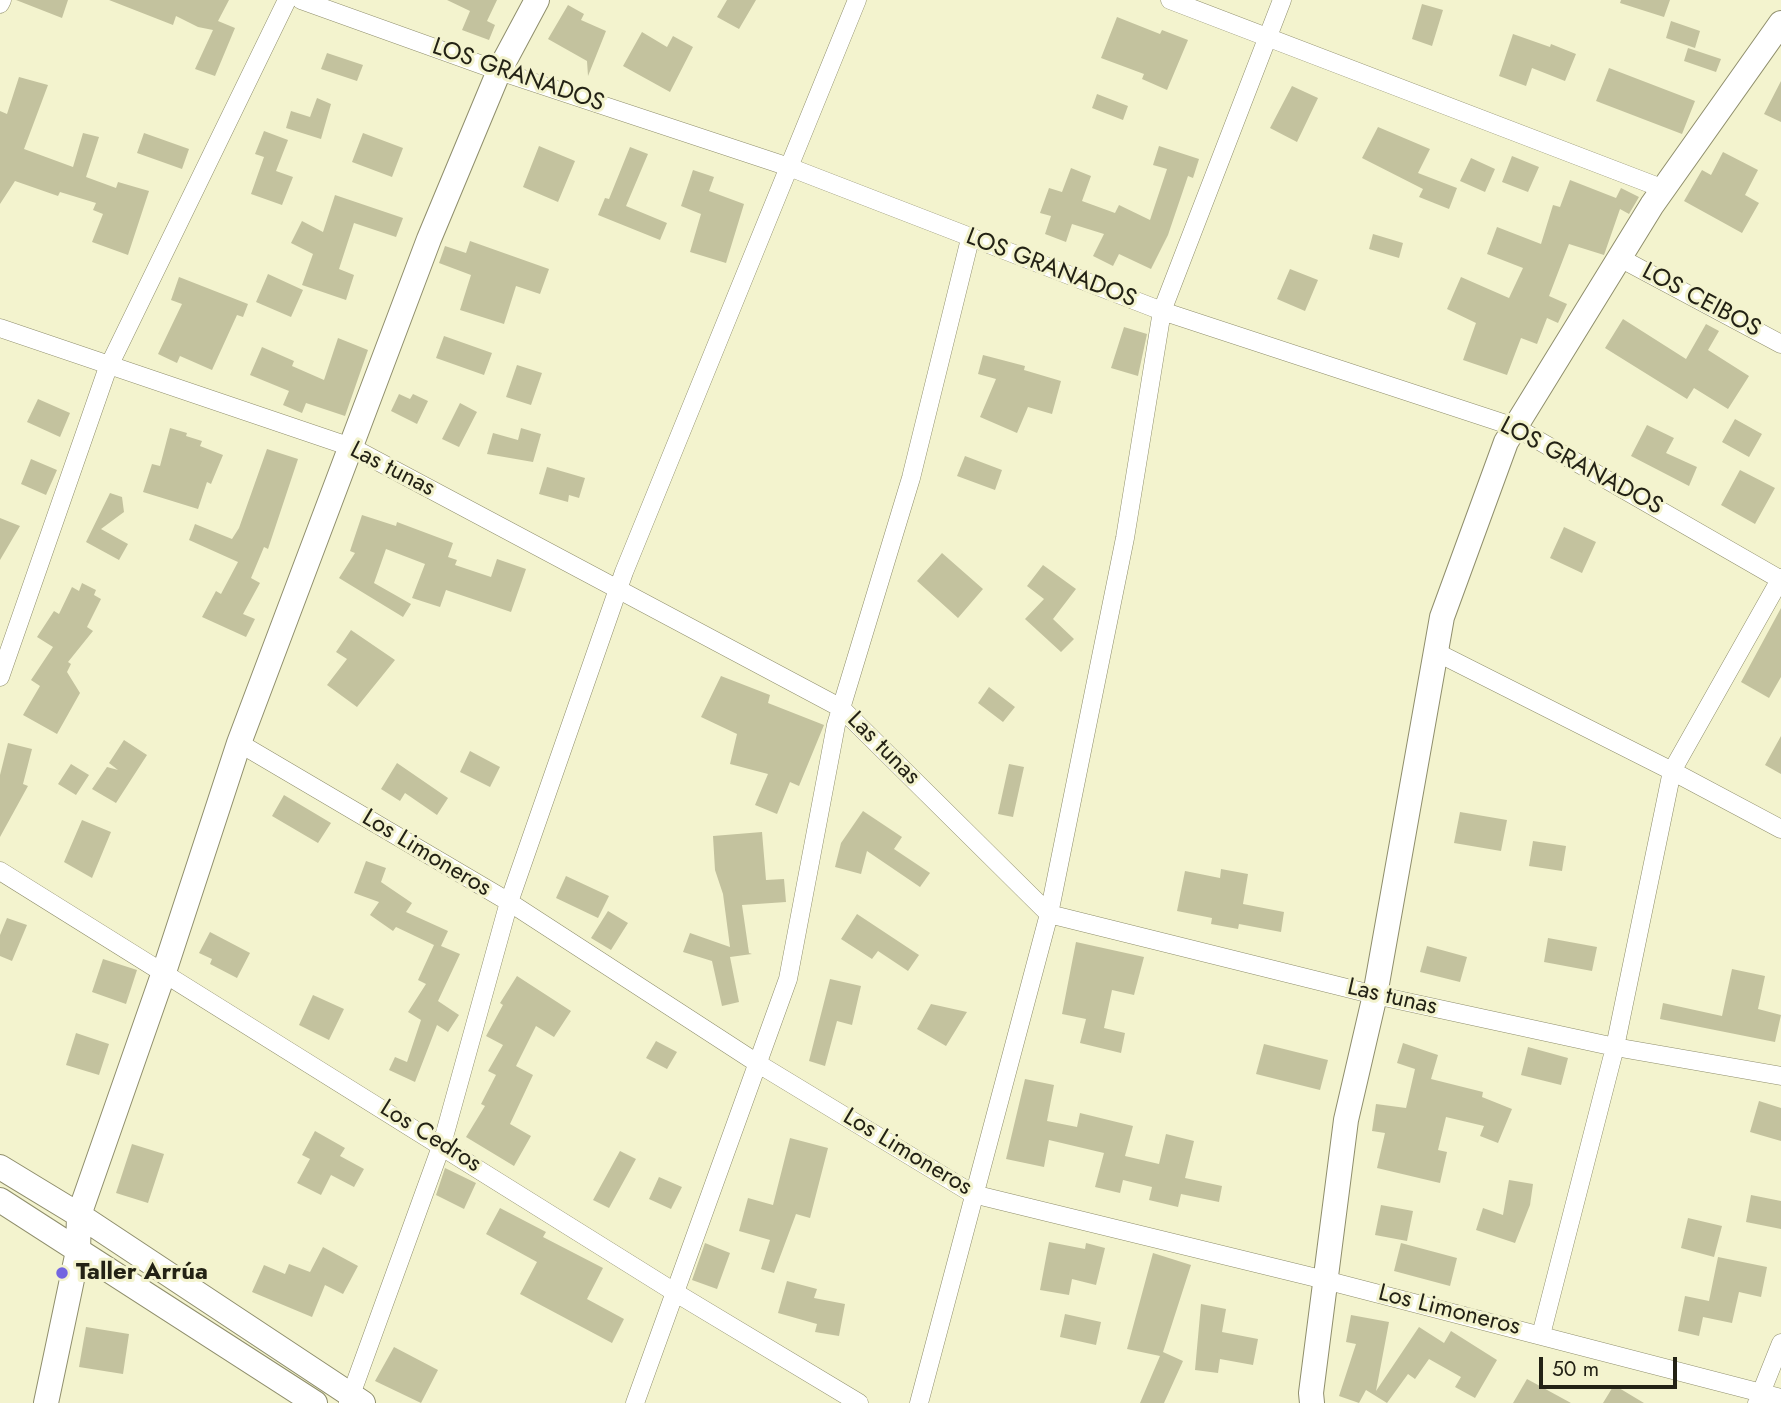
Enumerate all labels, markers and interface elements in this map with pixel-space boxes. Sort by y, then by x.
street label: LOS GRANADOS [428,33,608,119]
street label: LOS GRANADOS [962,223,1140,315]
street label: LOS CEIBOS [1637,258,1765,344]
street label: LOS GRANADOS [1495,412,1667,522]
street label: Las tunas [345,436,439,504]
street label: Las tunas [841,707,925,791]
street label: Los Limoneros [356,804,496,904]
street label: Las tunas [1344,974,1440,1022]
street label: Los Cedros [374,1095,486,1179]
street label: Los Limoneros [837,1103,977,1203]
place label: Taller Arrúa [76,1259,208,1287]
marker: Taller Arrúa [54,1265,70,1281]
street label: Los Limoneros [1375,1279,1523,1343]
scale bar [1543,1344,1681,1388]
text: 50 m [1552,1354,1599,1384]

